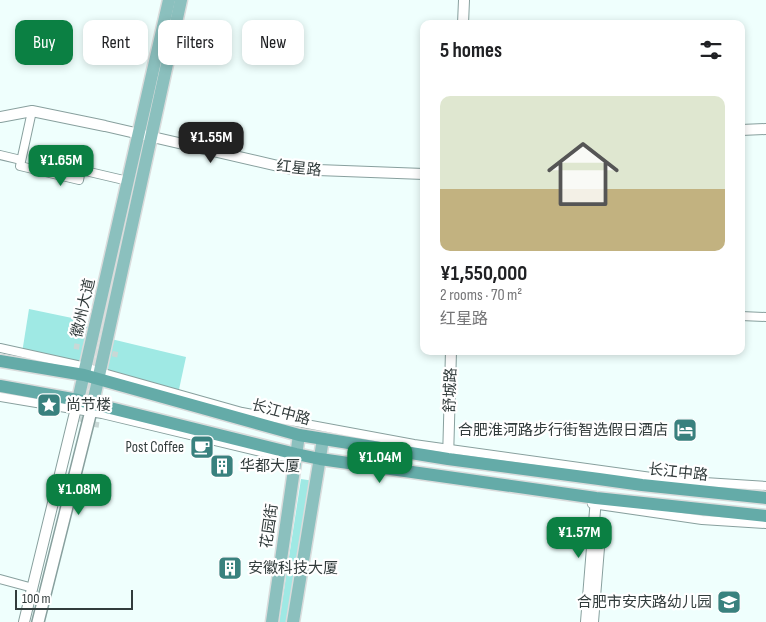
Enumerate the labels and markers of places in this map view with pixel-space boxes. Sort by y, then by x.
pin: ¥1.55M [170,121,252,164]
pin: ¥1.65M [20,144,102,187]
place icon: 尚节楼 [36,392,62,418]
place label: 尚节楼 [66,396,111,415]
hotel icon: 合肥淮河路步行街智选假日酒店 [672,417,698,443]
place label: 合肥淮河路步行街智选假日酒店 [458,421,668,440]
cafe icon: Post Coffee [189,434,215,460]
place label: Post Coffee [125,438,184,457]
pin: ¥1.04M [339,442,421,484]
building icon: 华都大厦 [209,453,235,479]
place label: 华都大厦 [240,457,300,476]
pin: ¥1.08M [38,474,120,516]
pin: ¥1.57M [538,516,620,559]
building icon: 安徽科技大厦 [217,555,243,581]
place label: 安徽科技大厦 [248,559,338,578]
school or university icon: 合肥市安庆路幼儿园 [716,589,742,615]
place label: 合肥市安庆路幼儿园 [577,593,712,612]

